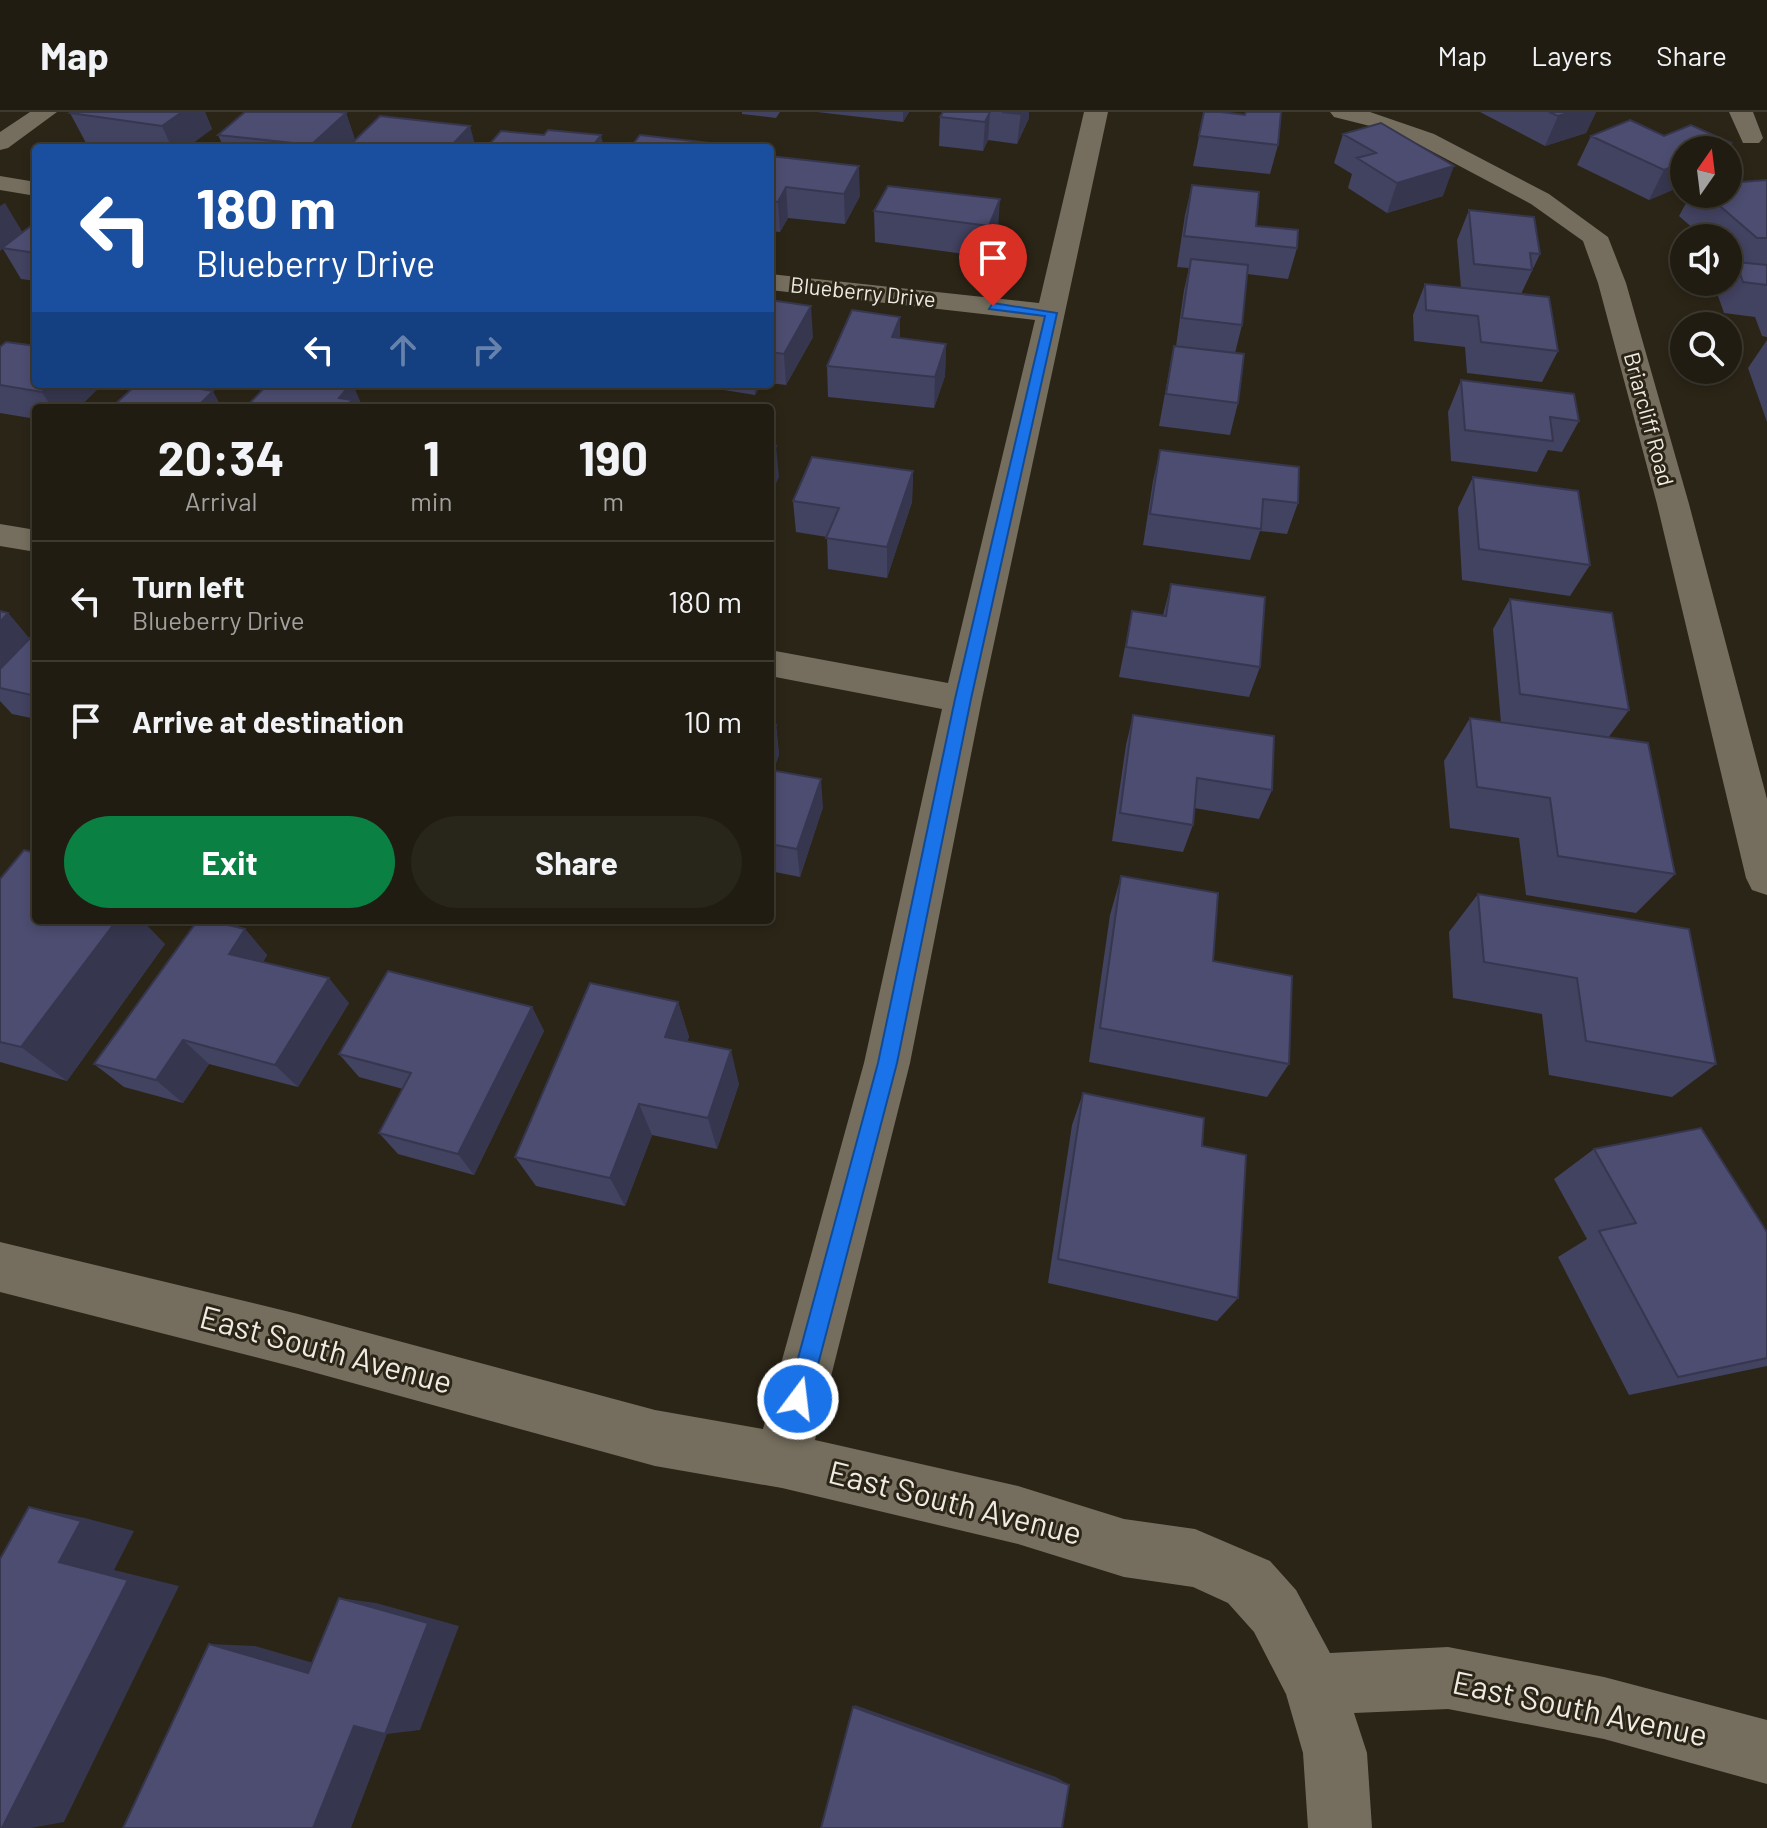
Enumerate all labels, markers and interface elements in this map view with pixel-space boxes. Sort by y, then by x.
text: Map [40,32,109,78]
text: Map [1437,38,1487,72]
text: Layers [1531,38,1612,72]
text: Share [1656,38,1727,72]
north arrow [1670,136,1742,208]
map controls [1670,136,1742,384]
text: 180 m [196,173,336,240]
icon: left [64,176,168,280]
pin [959,224,1027,306]
button: sound [1670,224,1742,296]
icon: arrive [971,236,1015,280]
text: Blueberry Drive [196,241,435,284]
street label: Blueberry Drive [789,270,937,312]
button: search [1670,312,1742,384]
icon: left [297,328,341,372]
icon: ahead [381,328,425,372]
icon: right [465,328,509,372]
street label: Briarcliff Road [1620,349,1680,488]
text: 20:34 [158,428,285,486]
text: 1 [423,428,440,486]
text: 190 [578,428,648,486]
text: Arrival [185,485,258,516]
text: min [410,485,453,516]
text: m [602,485,624,516]
text: Turn left [132,568,245,604]
icon: left [64,579,108,623]
text: 180 m [668,583,742,619]
text: Blueberry Drive [132,604,305,635]
icon: arrive [64,699,108,743]
text: Arrive at destination [132,703,404,739]
text: 10 m [684,703,742,739]
button: Exit [64,816,395,908]
button: Share [411,816,742,908]
street label: East South Avenue [196,1296,457,1400]
position arrow [756,1357,840,1441]
street label: East South Avenue [825,1451,1086,1551]
street label: East South Avenue [1450,1661,1711,1753]

